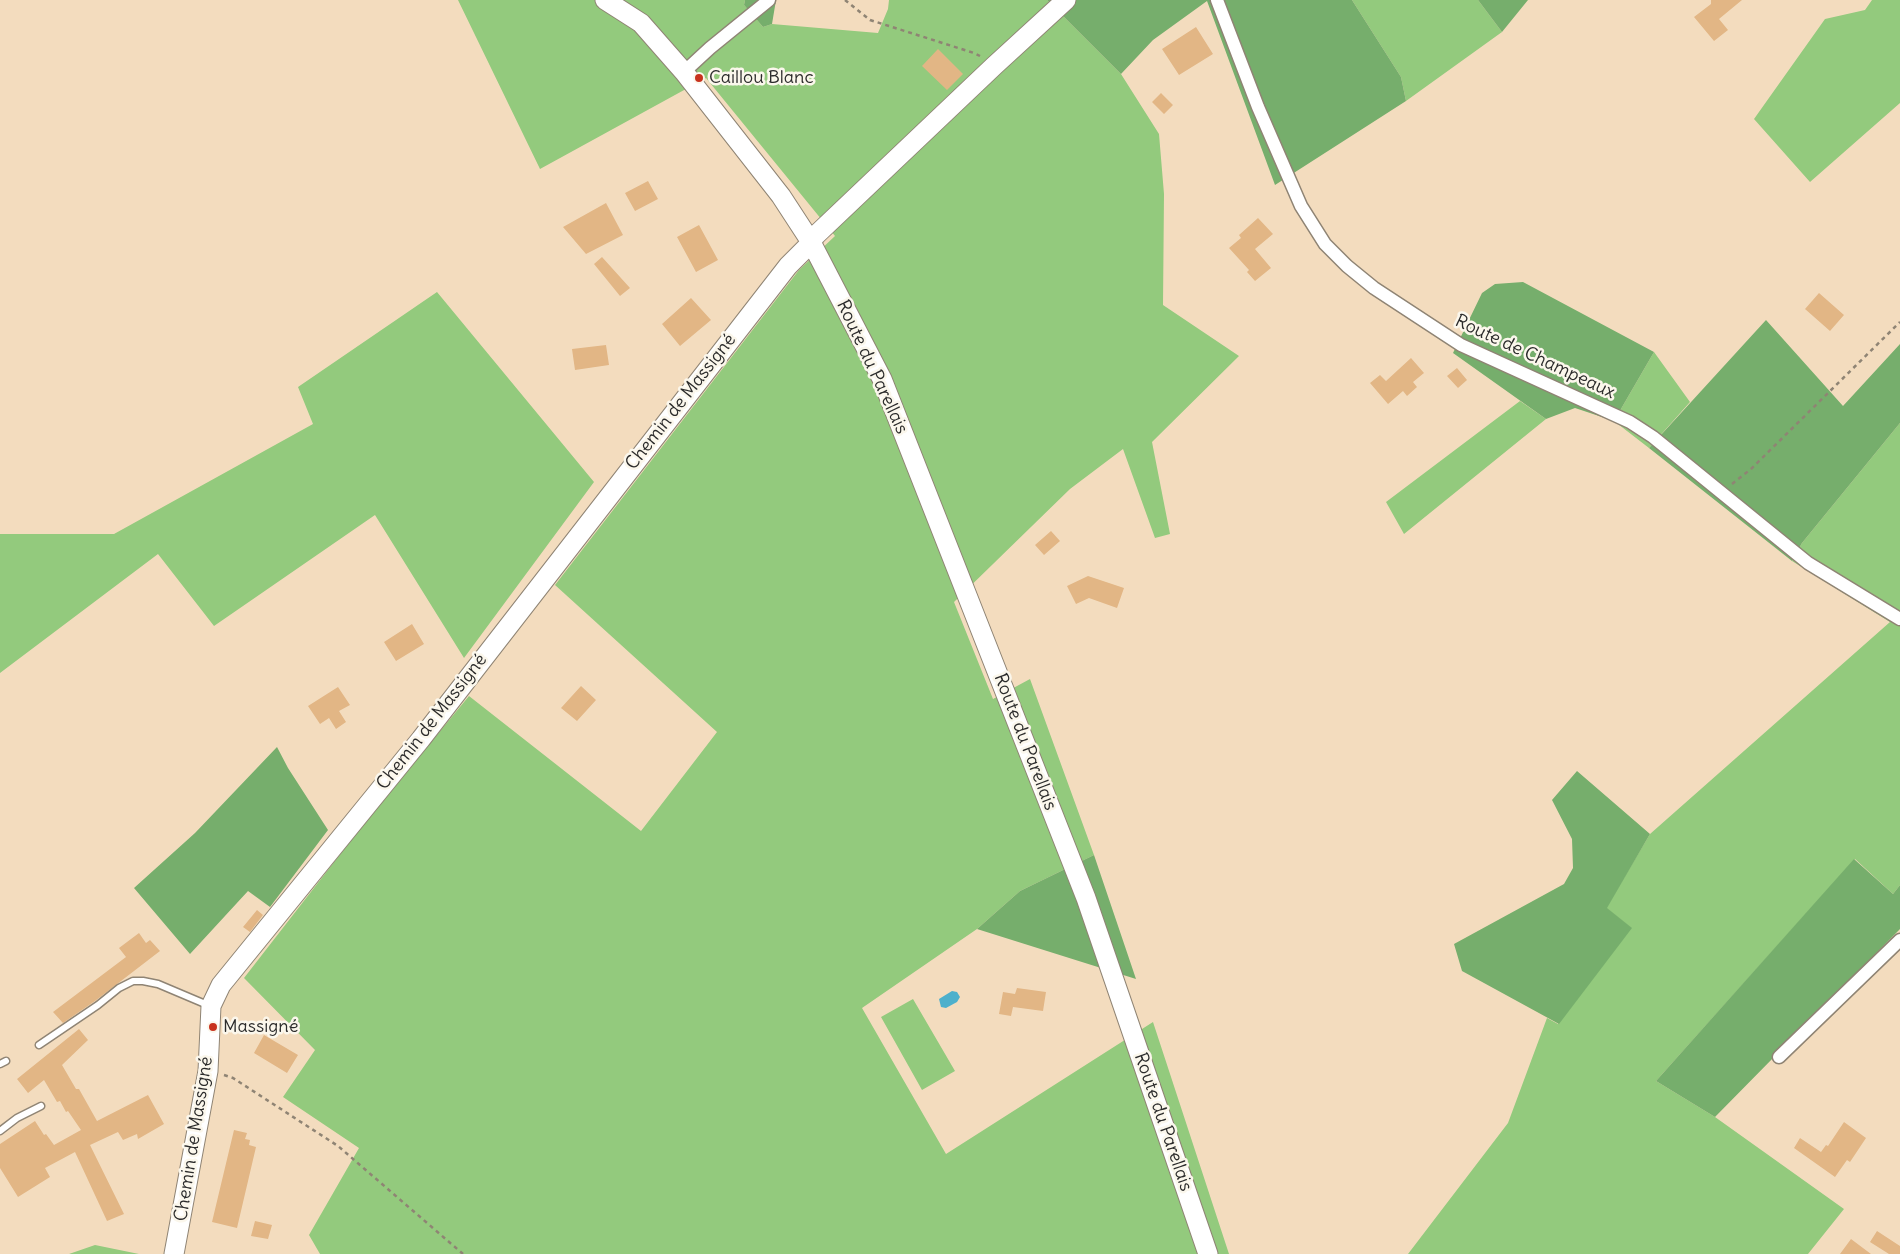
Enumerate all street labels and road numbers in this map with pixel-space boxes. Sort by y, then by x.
street label: Route du Parellais [832,297,912,437]
street label: Route de Champeaux [1452,310,1618,404]
street label: Chemin de Massigné [621,330,741,474]
street label: Chemin de Massigné [372,650,492,794]
street label: Route du Parellais [989,670,1061,814]
street label: Route du Parellais [1129,1050,1197,1194]
street label: Chemin de Massigné [170,1055,218,1223]

